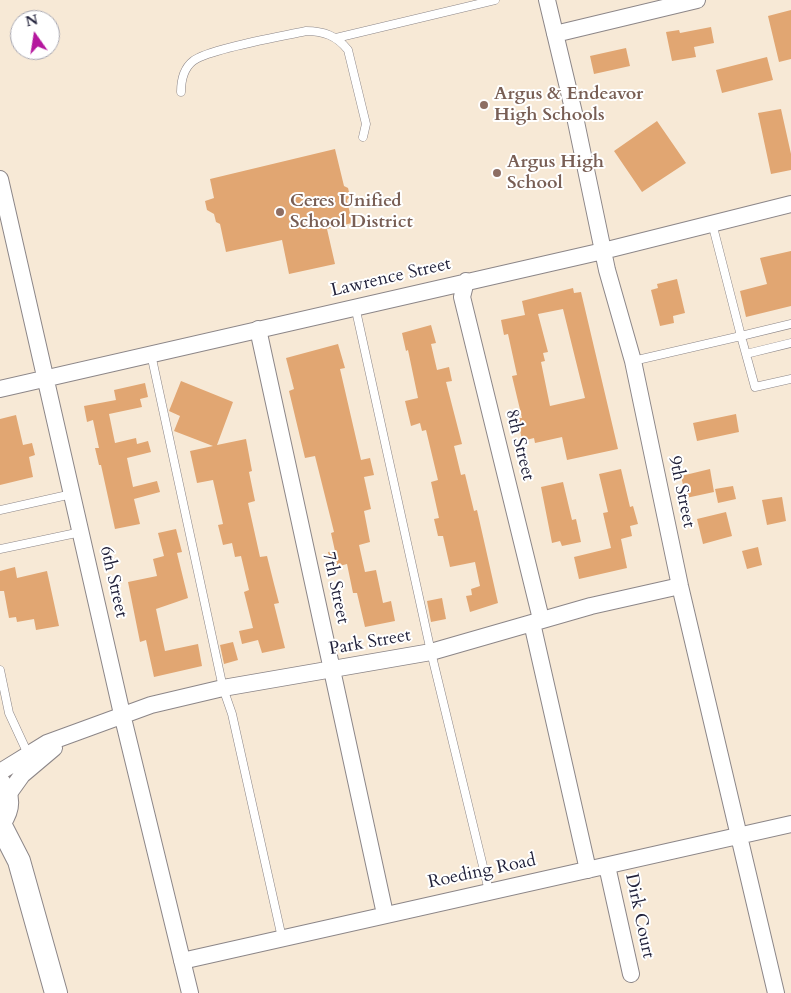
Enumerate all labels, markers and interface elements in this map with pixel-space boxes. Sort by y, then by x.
north arrow [10,10,60,60]
text: N [24,10,40,31]
place label: Argus & Endeavor High Schools [494,84,643,126]
marker: Argus & Endeavor High Schools [478,99,490,111]
place label: Argus High School [507,152,604,194]
marker: Argus High School [491,167,503,179]
place label: Ceres Unified School District [290,191,413,233]
marker: Ceres Unified School District [274,206,286,218]
street label: Lawrence Street [329,254,453,302]
street label: 8th Street [500,407,538,483]
street label: 9th Street [663,454,699,530]
street label: 6th Street [94,544,132,620]
street label: 7th Street [317,550,353,626]
street label: Park Street [327,625,413,661]
street label: Roeding Road [426,850,538,894]
street label: Dirk Court [619,872,659,960]

